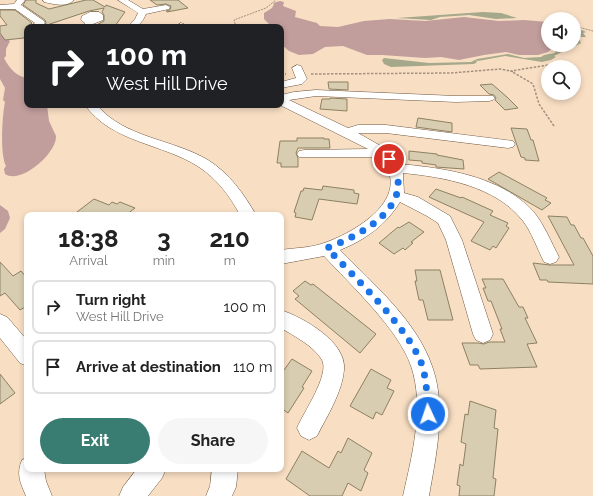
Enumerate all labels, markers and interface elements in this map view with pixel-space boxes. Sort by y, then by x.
map controls [541,12,581,100]
button: sound [541,12,581,52]
text: 100 m [106,39,187,72]
icon: right [40,40,92,92]
button: search [541,60,581,100]
text: West Hill Drive [106,73,228,94]
pin [372,142,406,176]
icon: arrive [378,148,400,170]
text: 18:38 [58,224,119,253]
text: 3 [157,224,171,253]
text: 210 [210,224,250,253]
text: Arrival [69,253,107,268]
text: min [153,253,175,268]
text: m [224,253,236,268]
text: Turn right [76,291,146,309]
icon: right [42,296,64,318]
text: 100 m [224,298,266,316]
text: West Hill Drive [76,309,164,324]
icon: arrive [42,356,64,378]
text: Arrive at destination [76,358,221,376]
text: 110 m [233,358,273,376]
position arrow [407,393,449,435]
button: Exit [40,418,150,464]
button: Share [158,418,268,464]

